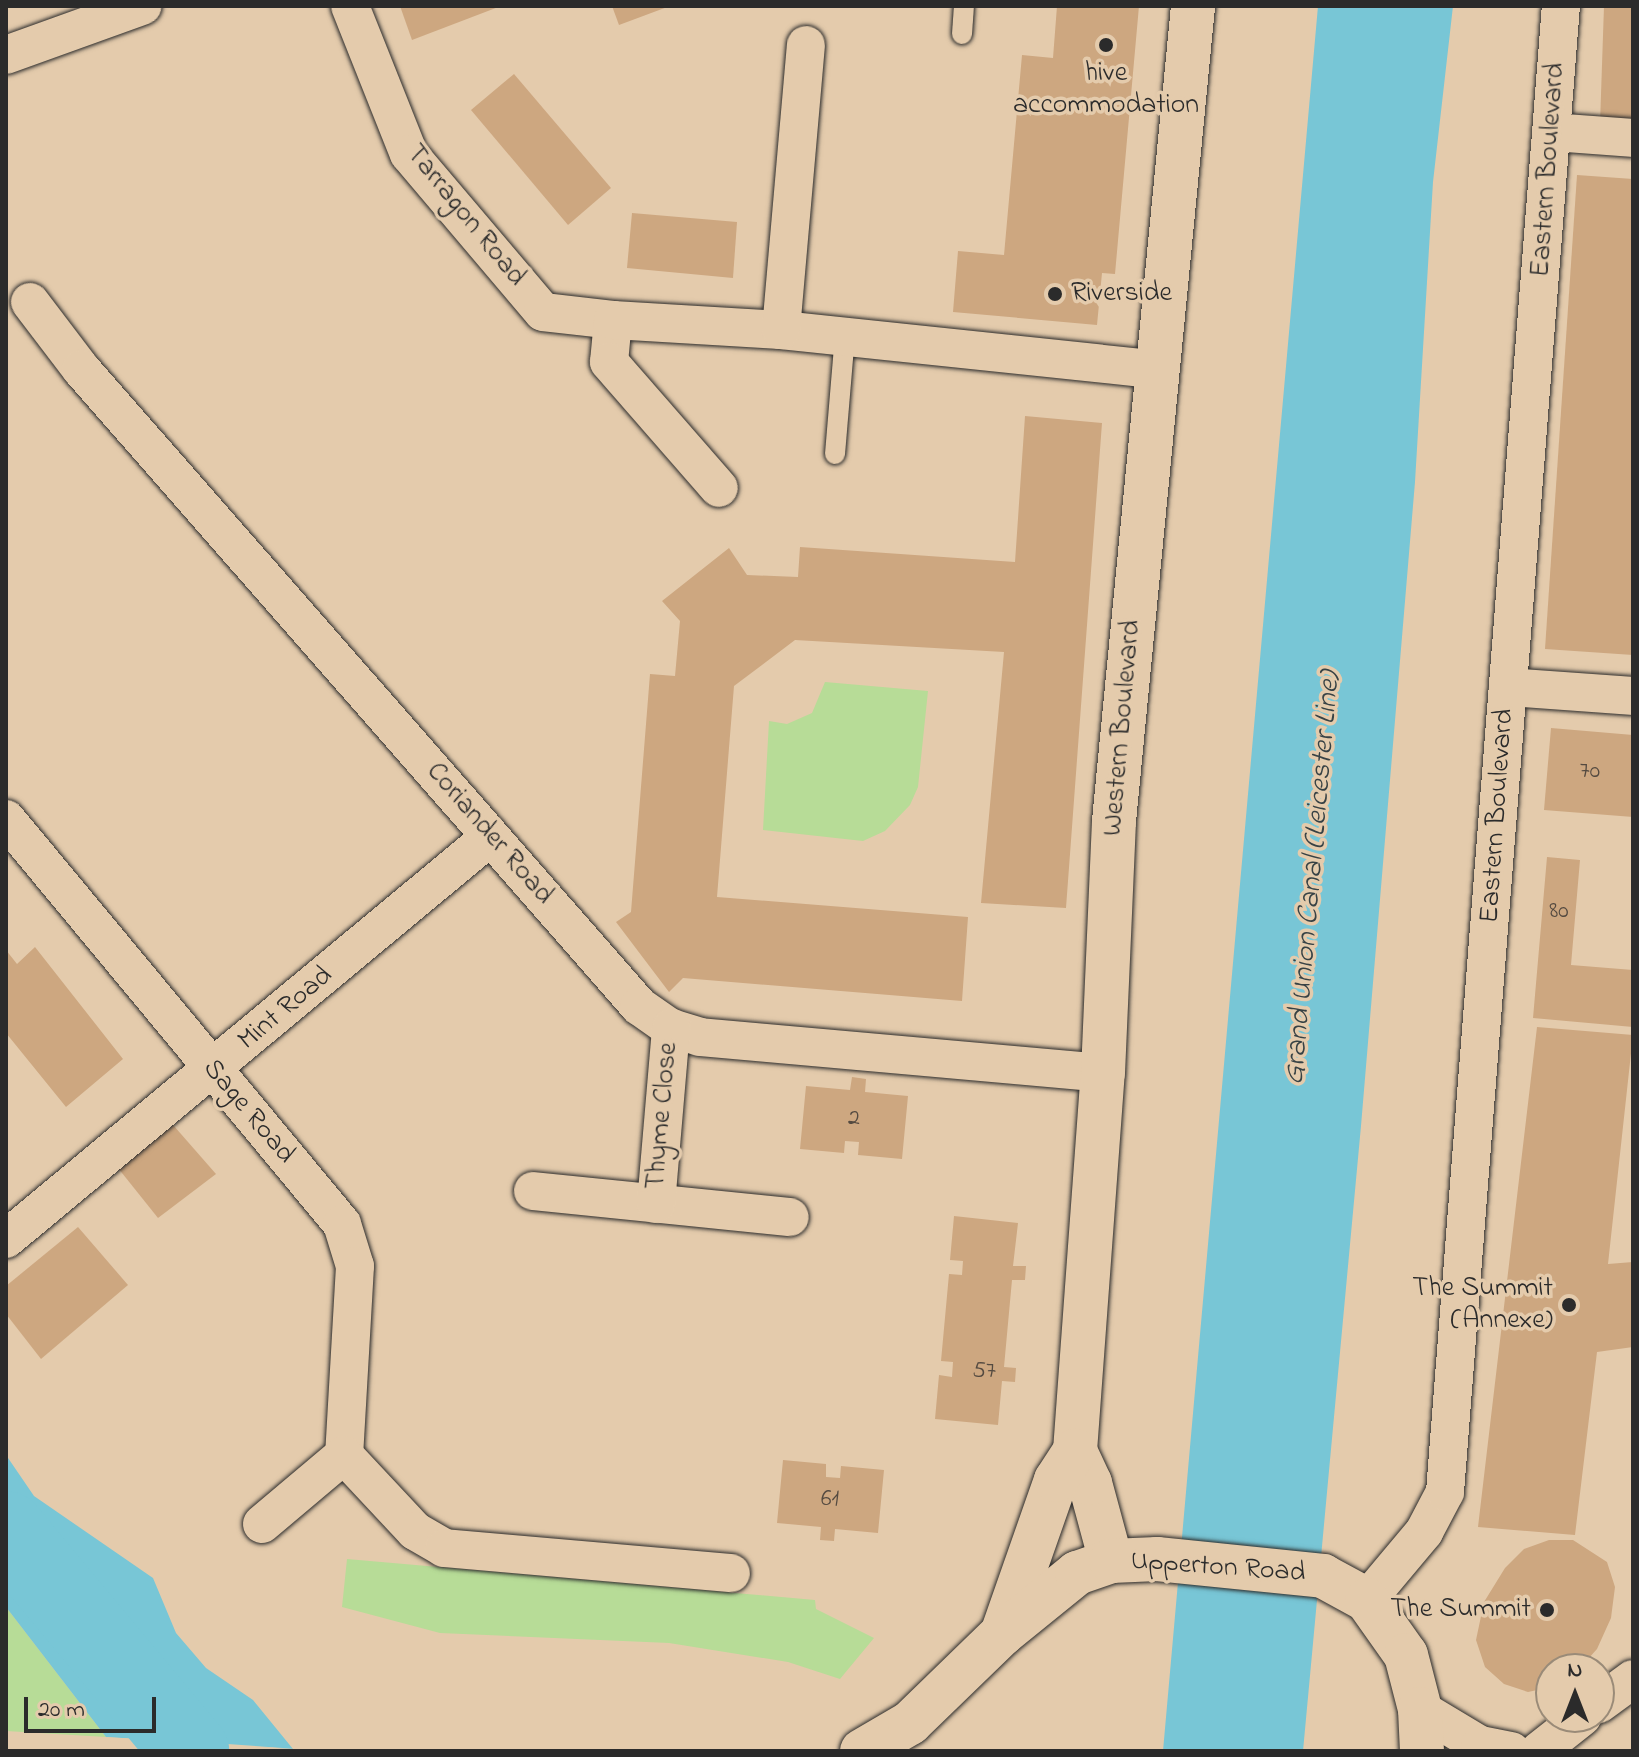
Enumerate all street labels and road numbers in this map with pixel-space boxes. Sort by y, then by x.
street label: Eastern Boulevard [1525,62,1573,278]
street label: Tarragon Road [398,138,532,294]
street label: Western Boulevard [1097,619,1149,837]
street label: Eastern Boulevard [1474,708,1522,924]
street label: Coriander Road [418,756,560,912]
street label: Mint Road [232,960,340,1058]
street label: Thyme Close [640,1041,686,1191]
street label: Sage Road [195,1053,301,1171]
street label: Upperton Road [1130,1545,1306,1591]

